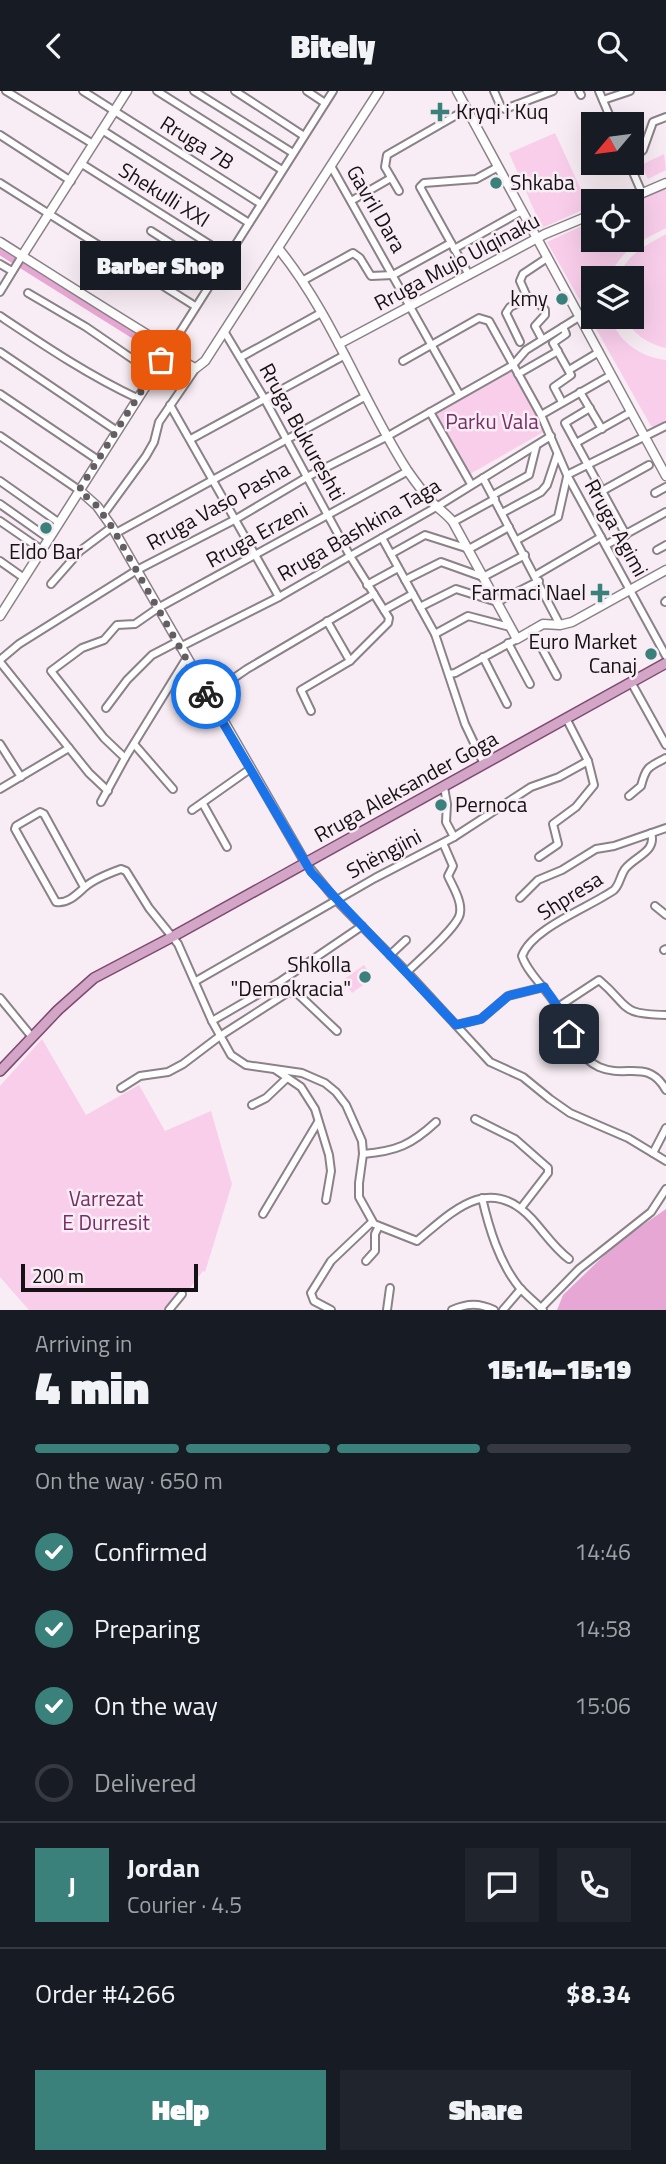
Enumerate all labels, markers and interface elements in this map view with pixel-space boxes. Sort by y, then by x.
text: Bitely [291,22,375,70]
icon: back [35,27,73,65]
icon: search [593,27,631,65]
place label: Kryqi i Kuq [456,95,548,127]
marker: Kryqi i Kuq [430,102,450,122]
street label: Rruga 7B [154,107,241,177]
north arrow [581,112,644,175]
map controls [581,112,644,329]
street label: Shekulli XXI [113,154,216,235]
street label: Gavril Dara [339,159,415,259]
place label: Shkaba [510,166,575,198]
marker: Shkaba [488,175,504,191]
button: locate [581,189,644,252]
street label: Rruga Mujo Ulqinaku [368,204,545,318]
callout: Barber Shop [80,241,242,290]
text: Barber Shop [97,248,224,283]
button: layers [581,266,644,329]
place label: kmy [510,282,548,314]
marker: kmy [554,291,570,307]
pin [131,330,191,390]
icon: bag [142,341,180,379]
street label: Rruga Bukureshti [252,357,354,506]
park label: Parku Vala [445,405,539,437]
street label: Rruga Vaso Pasha [140,452,295,558]
street label: Rruga Bashkina Taga [271,469,447,589]
street label: Rruga Agimi [577,473,657,582]
street label: Rruga Erzeni [200,493,313,575]
marker: Eldo Bar [38,520,54,536]
place label: Eldo Bar [9,535,83,567]
place label: Farmaci Nael [471,576,586,608]
marker: Farmaci Nael [592,585,608,601]
place label: Euro Market Canaj [529,625,638,681]
marker: Euro Market Canaj [643,646,659,662]
courier [171,659,241,729]
icon: bike [187,675,225,713]
street label: Rruga Aleksander Goga [308,722,504,850]
place label: Pernoca [455,788,528,820]
marker: Pernoca [433,797,449,813]
street label: Shëngjini [340,820,427,886]
street label: Shpresa [531,862,609,928]
place label: Shkolla "Demokracia" [231,948,351,1004]
marker: Shkolla "Demokracia" [357,969,373,985]
pin [539,1004,599,1064]
icon: home [550,1015,588,1053]
park label: Varrezat E Durresit [62,1182,150,1238]
scale bar [21,1261,198,1293]
text: 200 m [32,1261,84,1290]
text: Arriving in [35,1326,132,1361]
text: 15:14–15:19 [487,1350,631,1389]
text: 4 min [35,1352,149,1422]
text: On the way · 650 m [35,1463,223,1498]
text: Confirmed [94,1532,208,1571]
icon: check [35,1533,73,1571]
text: 14:46 [574,1534,631,1569]
text: Preparing [94,1609,200,1648]
icon: check [35,1610,73,1648]
text: 14:58 [574,1611,631,1646]
text: On the way [94,1686,218,1725]
icon: check [35,1687,73,1725]
text: 15:06 [574,1688,631,1723]
text: Delivered [94,1763,197,1802]
text: Jordan [127,1848,200,1887]
button: chat [465,1848,539,1922]
button: phone [557,1848,631,1922]
text: J [68,1866,76,1905]
text: Courier · 4.5 [127,1887,242,1922]
text: Order #4266 [35,1974,175,2013]
text: $8.34 [566,1974,631,2013]
button: Help [35,2070,326,2150]
button: Share [340,2070,631,2150]

